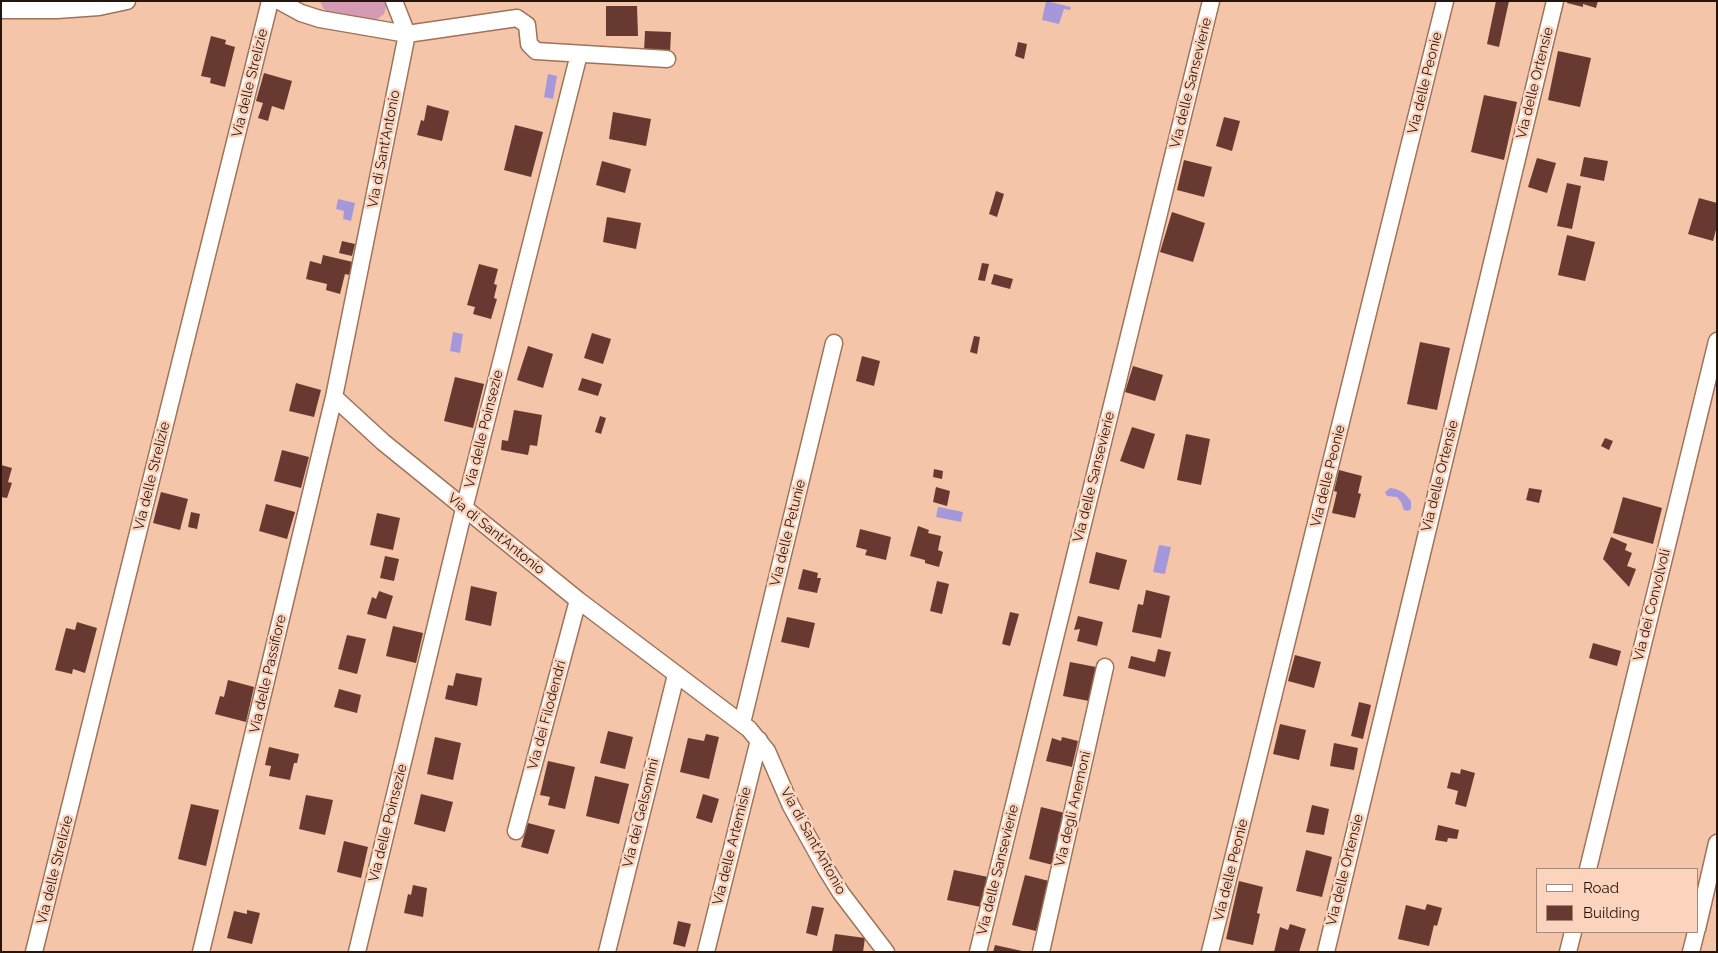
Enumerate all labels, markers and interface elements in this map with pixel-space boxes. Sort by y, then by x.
street label: Via delle Sansevierie [1167,16,1215,150]
street label: Via delle Ortensie [1513,25,1557,141]
street label: Via delle Strelizie [228,27,272,139]
street label: Via delle Peonie [1404,30,1446,136]
street label: Via di Sant'Antonio [364,89,404,209]
street label: Via delle Poinsezie [461,368,507,490]
street label: Via delle Sansevierie [1070,410,1118,544]
street label: Via delle Ortensie [1418,418,1462,534]
street label: Via delle Strelizie [130,420,174,532]
street label: Via delle Peonie [1307,423,1349,529]
street label: Via delle Petunie [767,478,809,588]
street label: Via di Sant'Antonio [444,490,548,578]
street label: Via dei Convolvoli [1630,547,1674,663]
street label: Via delle Passifiore [246,613,290,735]
street label: Via dei Filodendri [524,658,570,772]
street label: Via degli Anemoni [1052,750,1094,868]
street label: Via dei Gelsomini [619,757,663,869]
street label: Via delle Poinsezie [365,762,411,884]
street label: Via delle Artemisie [709,785,755,907]
street label: Via di Sant'Antonio [777,785,849,897]
street label: Via delle Sansevierie [974,803,1022,937]
street label: Via delle Ortensie [1323,812,1367,928]
street label: Via delle Strelizie [33,814,77,926]
street label: Via delle Peonie [1210,817,1252,923]
legend [1536,868,1698,933]
text: Road [1583,879,1619,897]
text: Building [1583,904,1640,922]

